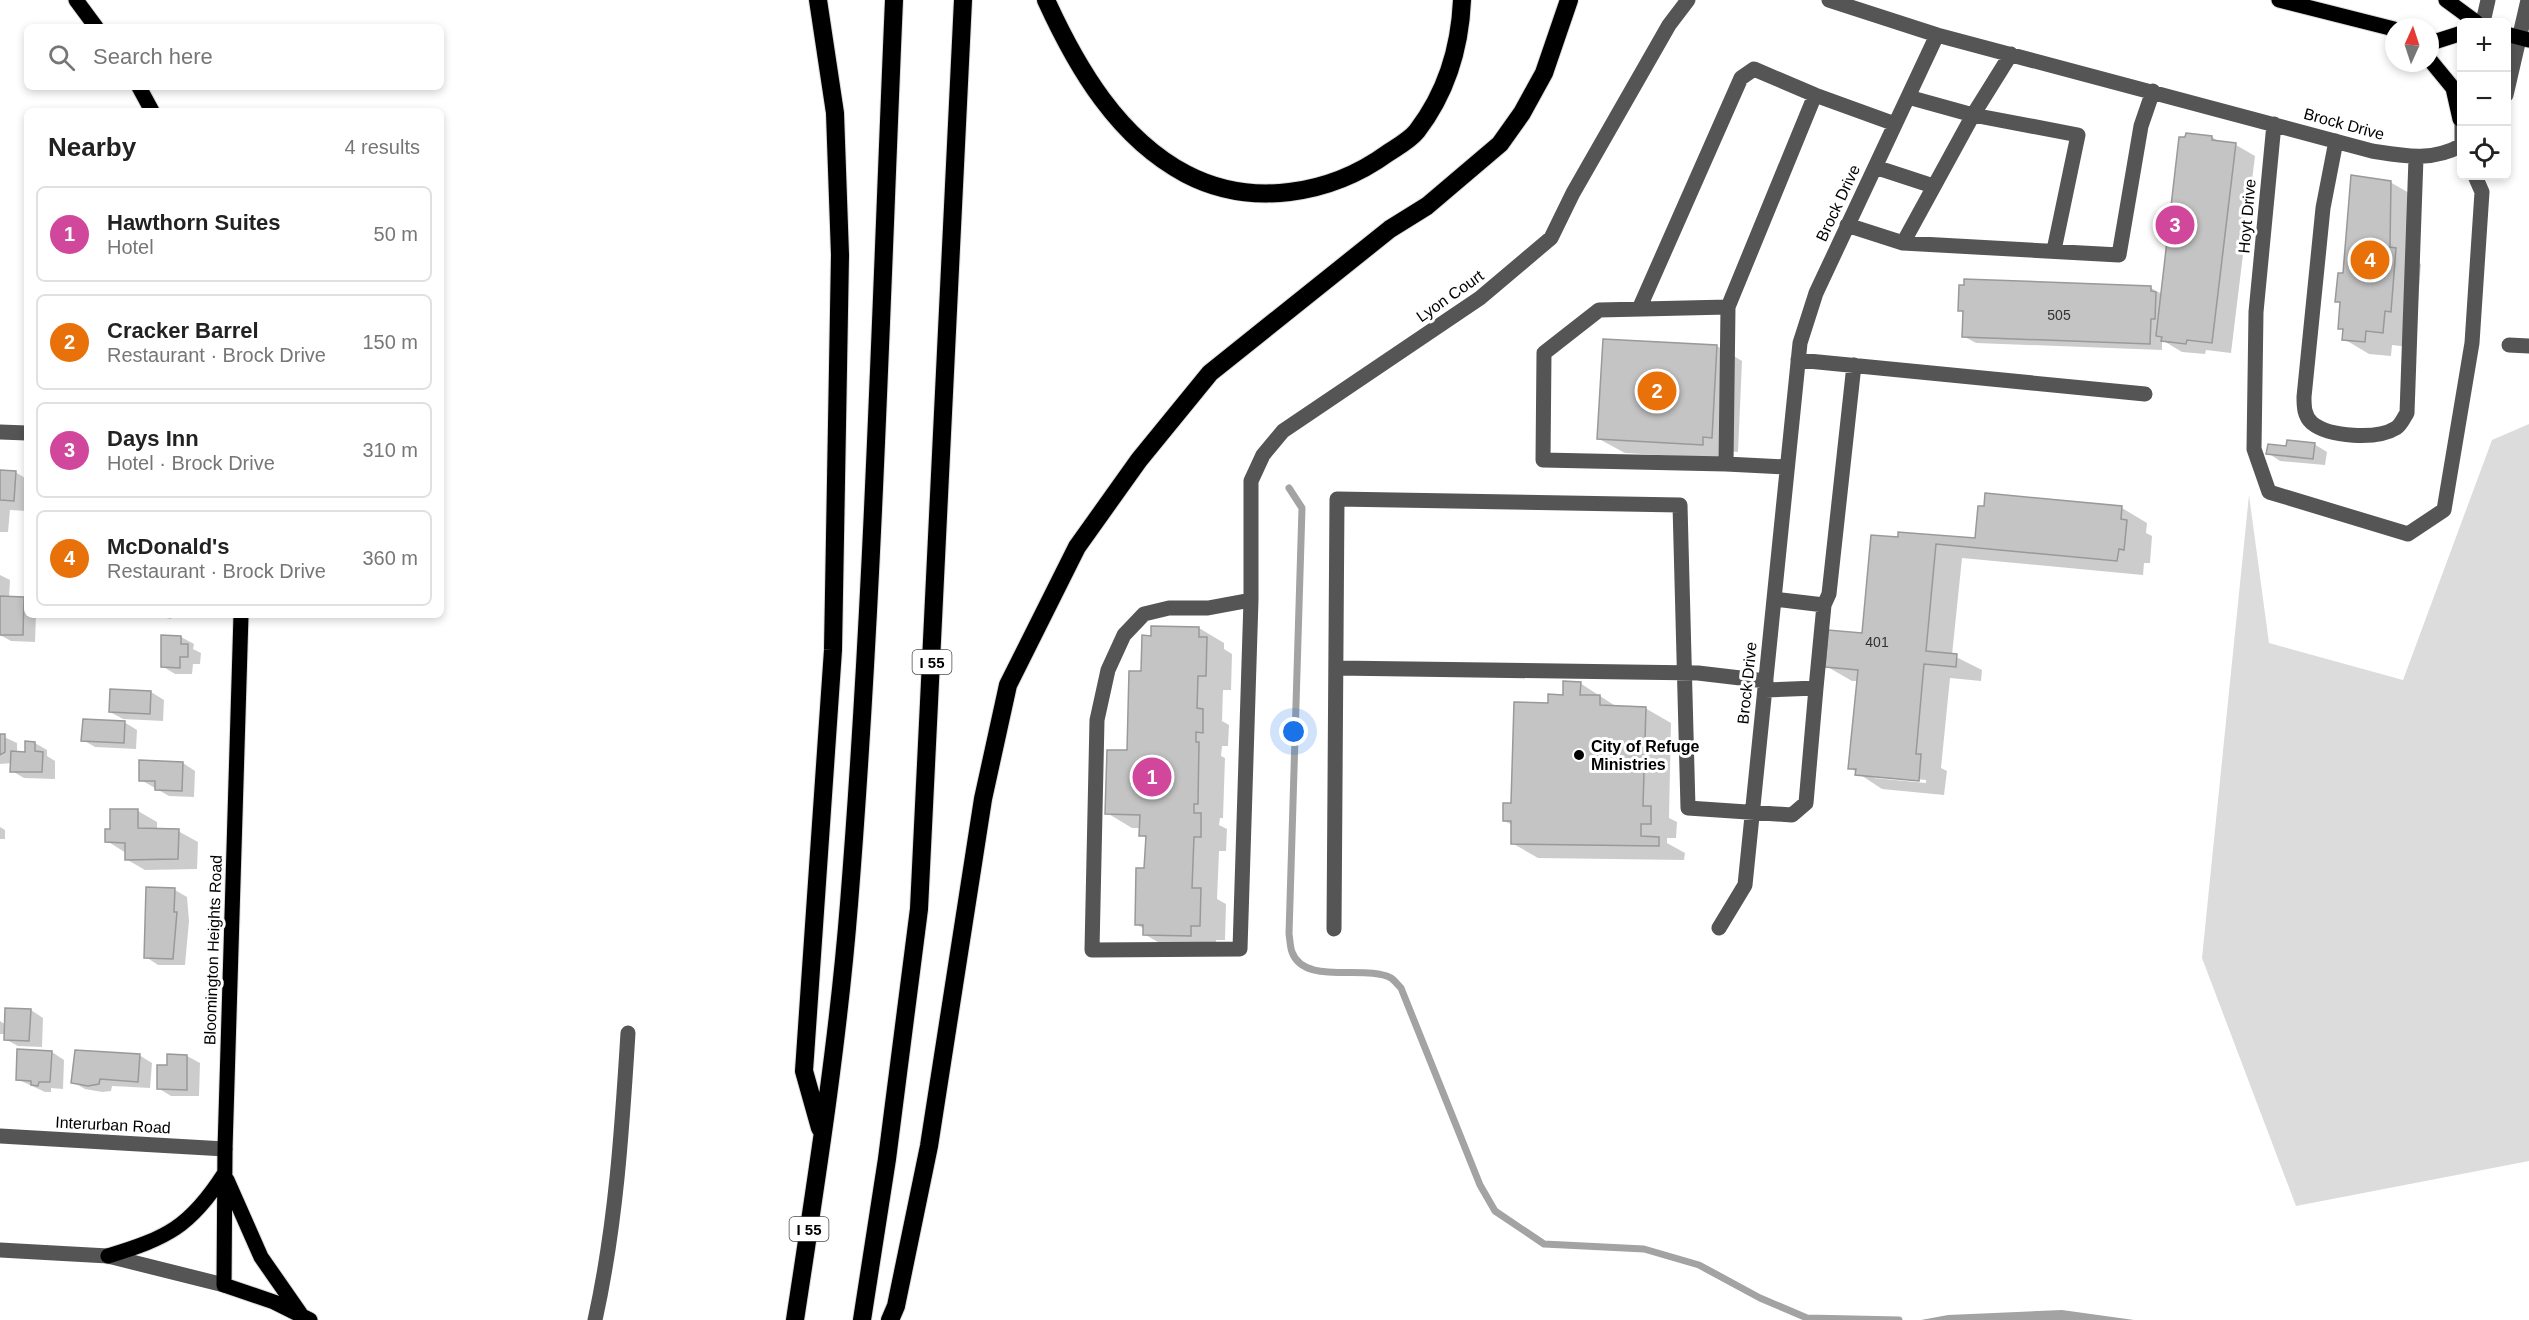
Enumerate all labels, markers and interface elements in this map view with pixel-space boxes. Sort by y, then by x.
north arrow [2385,18,2439,72]
map controls [2457,18,2511,180]
button: + [2457,18,2511,72]
search box [24,24,444,90]
icon: search [45,41,78,74]
text: Search here [93,44,213,69]
button: − [2457,72,2511,126]
street label: Brock Drive [2302,105,2386,143]
button: locate [2457,126,2511,180]
text: Nearby [48,132,136,162]
text: 4 results [344,136,420,158]
street label: Brock Drive [1813,162,1863,244]
street label: Hoyt Drive [2235,178,2259,254]
pin: 3 [2156,202,2194,248]
text: Hawthorn Suites [107,210,281,235]
text: 1 [64,223,75,245]
text: 50 m [374,223,418,245]
text: Hotel [107,236,154,258]
pin: 4 [2350,238,2390,282]
street label: Lyon Court [1413,266,1487,325]
house number: 505 [2047,307,2071,323]
text: Cracker Barrel [107,318,259,343]
text: 2 [64,331,75,353]
text: 150 m [362,331,418,353]
text: Restaurant · Brock Drive [107,344,326,366]
pin: 2 [1638,368,1676,414]
text: Days Inn [107,426,199,451]
text: 3 [64,439,75,461]
text: 310 m [362,439,418,461]
text: Hotel · Brock Drive [107,452,275,474]
text: McDonald's [107,534,230,559]
text: 4 [64,547,75,569]
text: 360 m [362,547,418,569]
text: Restaurant · Brock Drive [107,560,326,582]
house number: 401 [1865,634,1889,650]
street label: Brock Drive [1734,641,1760,725]
road number: I 55 [912,650,952,674]
your location [1279,717,1308,746]
place label: City of Refuge Ministries [1591,738,1700,773]
marker: City of Refuge Ministries [1572,748,1586,762]
pin: 1 [1132,754,1172,800]
street label: Bloomington Heights Road [201,855,225,1045]
street label: Interurban Road [55,1113,171,1137]
road number: I 55 [790,1217,828,1241]

